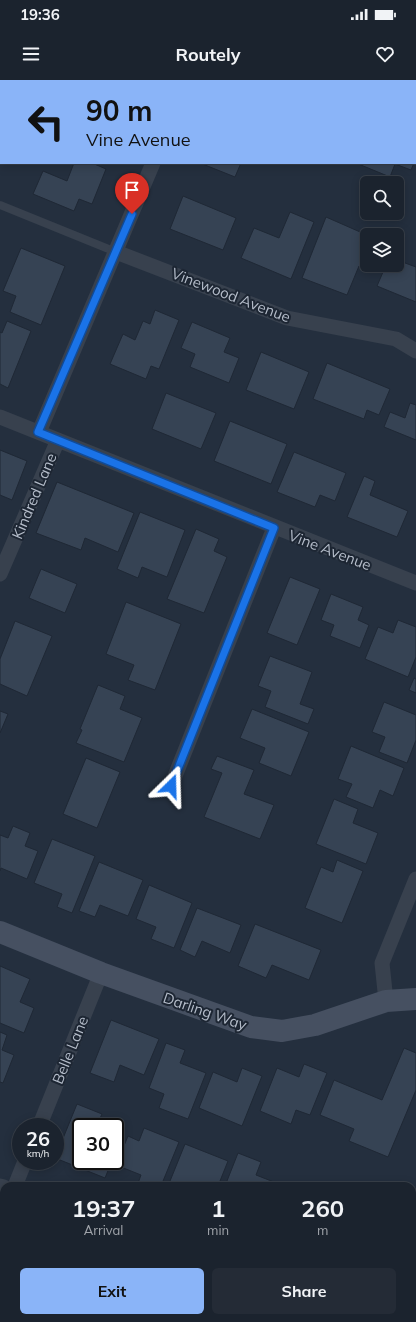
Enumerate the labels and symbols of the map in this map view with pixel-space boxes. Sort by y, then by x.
pin [115,173,149,214]
street label: Vinewood Avenue [169,264,293,326]
street label: Kindred Lane [7,450,61,542]
street label: Vine Avenue [286,526,374,574]
position arrow [150,765,192,807]
street label: Darling Way [161,988,249,1034]
street label: Belle Lane [48,1013,92,1087]
speed limit sign: 30 [72,1118,124,1170]

